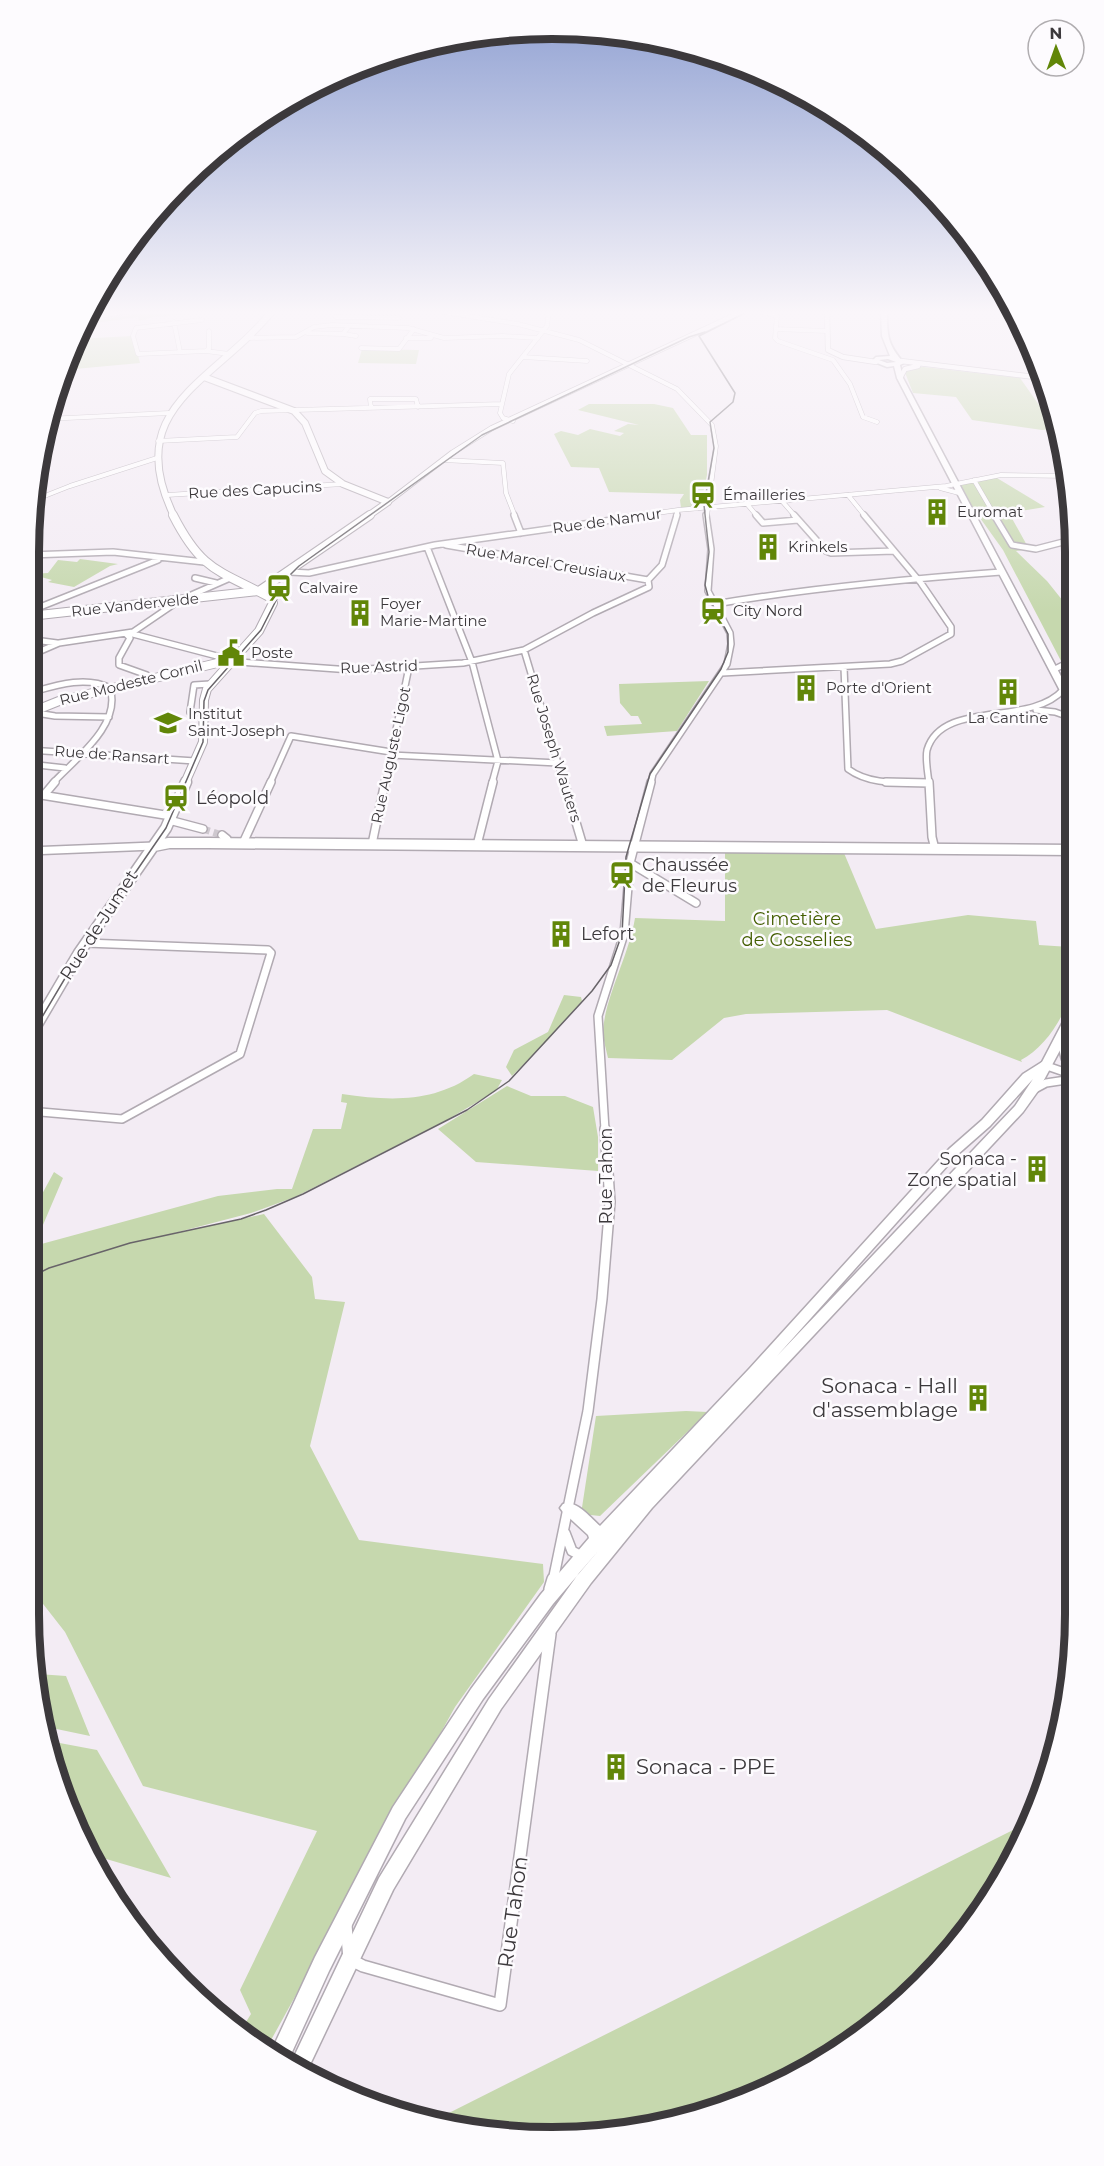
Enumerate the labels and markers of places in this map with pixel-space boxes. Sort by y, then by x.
station icon: Émailleries [688,480,718,510]
place label: Émailleries [723,485,805,504]
building icon: Euromat [922,497,952,527]
place label: Euromat [957,502,1023,521]
building icon: Krinkels [753,532,783,562]
place label: Krinkels [788,537,848,556]
station icon: Calvaire [264,573,294,603]
place label: Calvaire [299,578,358,597]
place label: Foyer Marie-Martine [380,594,487,630]
station icon: City Nord [698,596,728,626]
building icon: Foyer Marie-Martine [345,598,375,628]
place label: City Nord [733,601,803,620]
public building icon: Poste [216,638,246,668]
place label: Poste [251,643,293,662]
building icon: Porte d'Orient [791,673,821,703]
building icon: La Cantine [993,677,1023,707]
place label: Porte d'Orient [826,678,932,697]
place label: Institut Saint-Joseph [188,704,285,740]
school or university icon: Institut Saint-Joseph [153,708,183,738]
place label: La Cantine [968,708,1048,727]
station icon: Léopold [161,783,191,813]
place label: Léopold [196,787,269,809]
place label: Chaussée de Fleurus [642,854,737,897]
station icon: Chaussée de Fleurus [607,860,637,890]
building icon: Lefort [546,919,576,949]
place label: Lefort [581,923,634,945]
place label: Sonaca - Zone spatial [907,1148,1017,1191]
building icon: Sonaca - Zone spatial [1022,1154,1052,1184]
place label: Sonaca - Hall d'assemblage [812,1373,958,1422]
building icon: Sonaca - Hall d'assemblage [963,1383,993,1413]
building icon: Sonaca - PPE [601,1752,631,1782]
place label: Sonaca - PPE [636,1754,776,1779]

